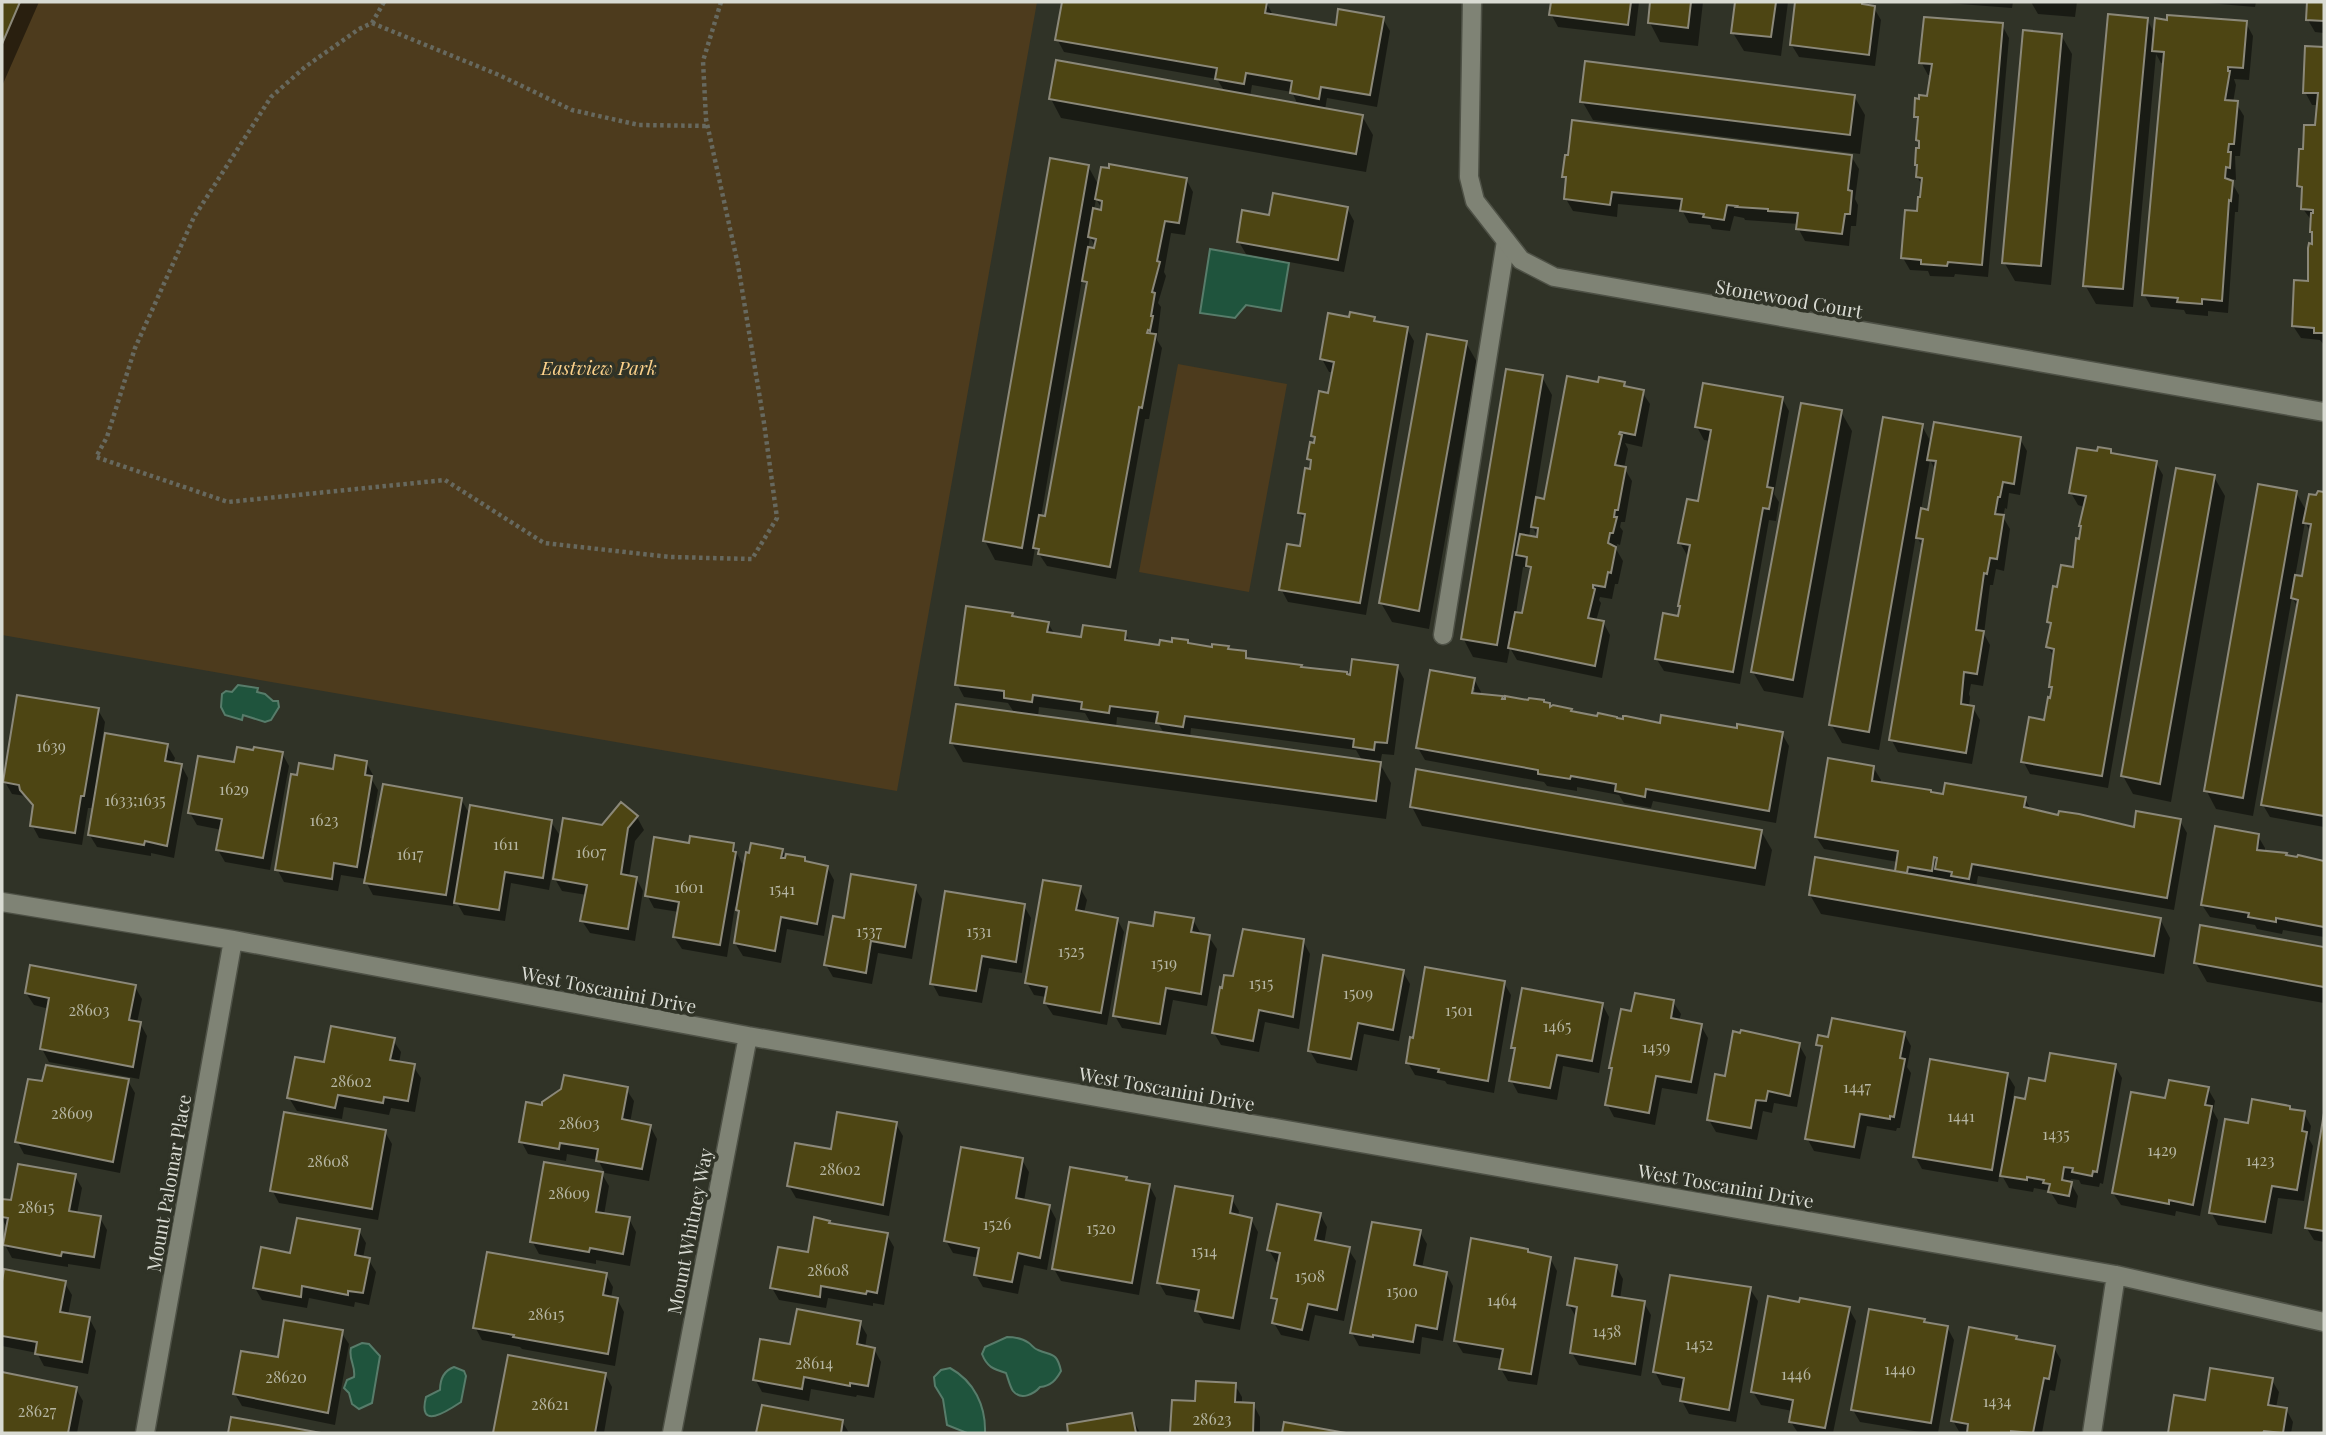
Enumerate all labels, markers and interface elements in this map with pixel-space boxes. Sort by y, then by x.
street label: Stonewood Court [1713,272,1865,324]
park label: Eastview Park [540,354,657,380]
house number: 1639 [36,735,66,756]
house number: 1629 [219,778,249,799]
house number: 1633;1635 [104,789,166,810]
house number: 1623 [309,809,339,830]
house number: 1611 [493,833,519,854]
house number: 1607 [576,841,607,862]
house number: 1617 [397,843,424,864]
house number: 1601 [674,876,704,897]
house number: 1541 [769,878,795,899]
house number: 1537 [856,920,883,941]
house number: 1531 [966,920,992,941]
house number: 1525 [1058,940,1084,961]
house number: 1519 [1151,952,1177,973]
street label: West Toscanini Drive [518,959,699,1019]
house number: 1515 [1249,972,1273,993]
house number: 1509 [1343,982,1373,1003]
house number: 28603 [68,999,110,1020]
house number: 1501 [1445,999,1473,1020]
house number: 1465 [1543,1015,1571,1036]
house number: 1459 [1642,1036,1670,1057]
street label: West Toscanini Drive [1076,1060,1257,1116]
house number: 28602 [330,1070,372,1091]
house number: 1447 [1843,1076,1872,1097]
street label: Mount Palomar Place [140,1092,196,1274]
house number: 28609 [51,1102,93,1123]
house number: 1441 [1947,1105,1975,1126]
house number: 28603 [558,1112,600,1133]
house number: 1435 [2042,1123,2070,1144]
house number: 1429 [2147,1139,2177,1160]
street label: Mount Whitney Way [660,1145,718,1317]
house number: 1423 [2246,1149,2274,1170]
house number: 28608 [307,1150,349,1171]
street label: West Toscanini Drive [1635,1157,1816,1213]
house number: 28602 [819,1158,861,1179]
house number: 28609 [548,1182,590,1203]
house number: 28615 [18,1196,54,1217]
house number: 1526 [983,1213,1011,1234]
house number: 1520 [1086,1217,1116,1238]
house number: 1514 [1191,1240,1217,1261]
house number: 28608 [807,1259,849,1280]
house number: 1508 [1295,1265,1325,1286]
house number: 1500 [1386,1280,1418,1301]
house number: 1464 [1487,1289,1517,1310]
house number: 28615 [528,1303,564,1324]
house number: 1458 [1593,1320,1621,1341]
house number: 1452 [1685,1333,1713,1354]
house number: 28614 [795,1352,833,1373]
house number: 1440 [1884,1358,1916,1379]
house number: 1446 [1781,1363,1811,1384]
house number: 28620 [265,1366,307,1387]
house number: 1434 [1983,1390,2011,1411]
house number: 28621 [531,1393,569,1414]
house number: 28627 [18,1400,57,1421]
house number: 28623 [1192,1408,1232,1429]

